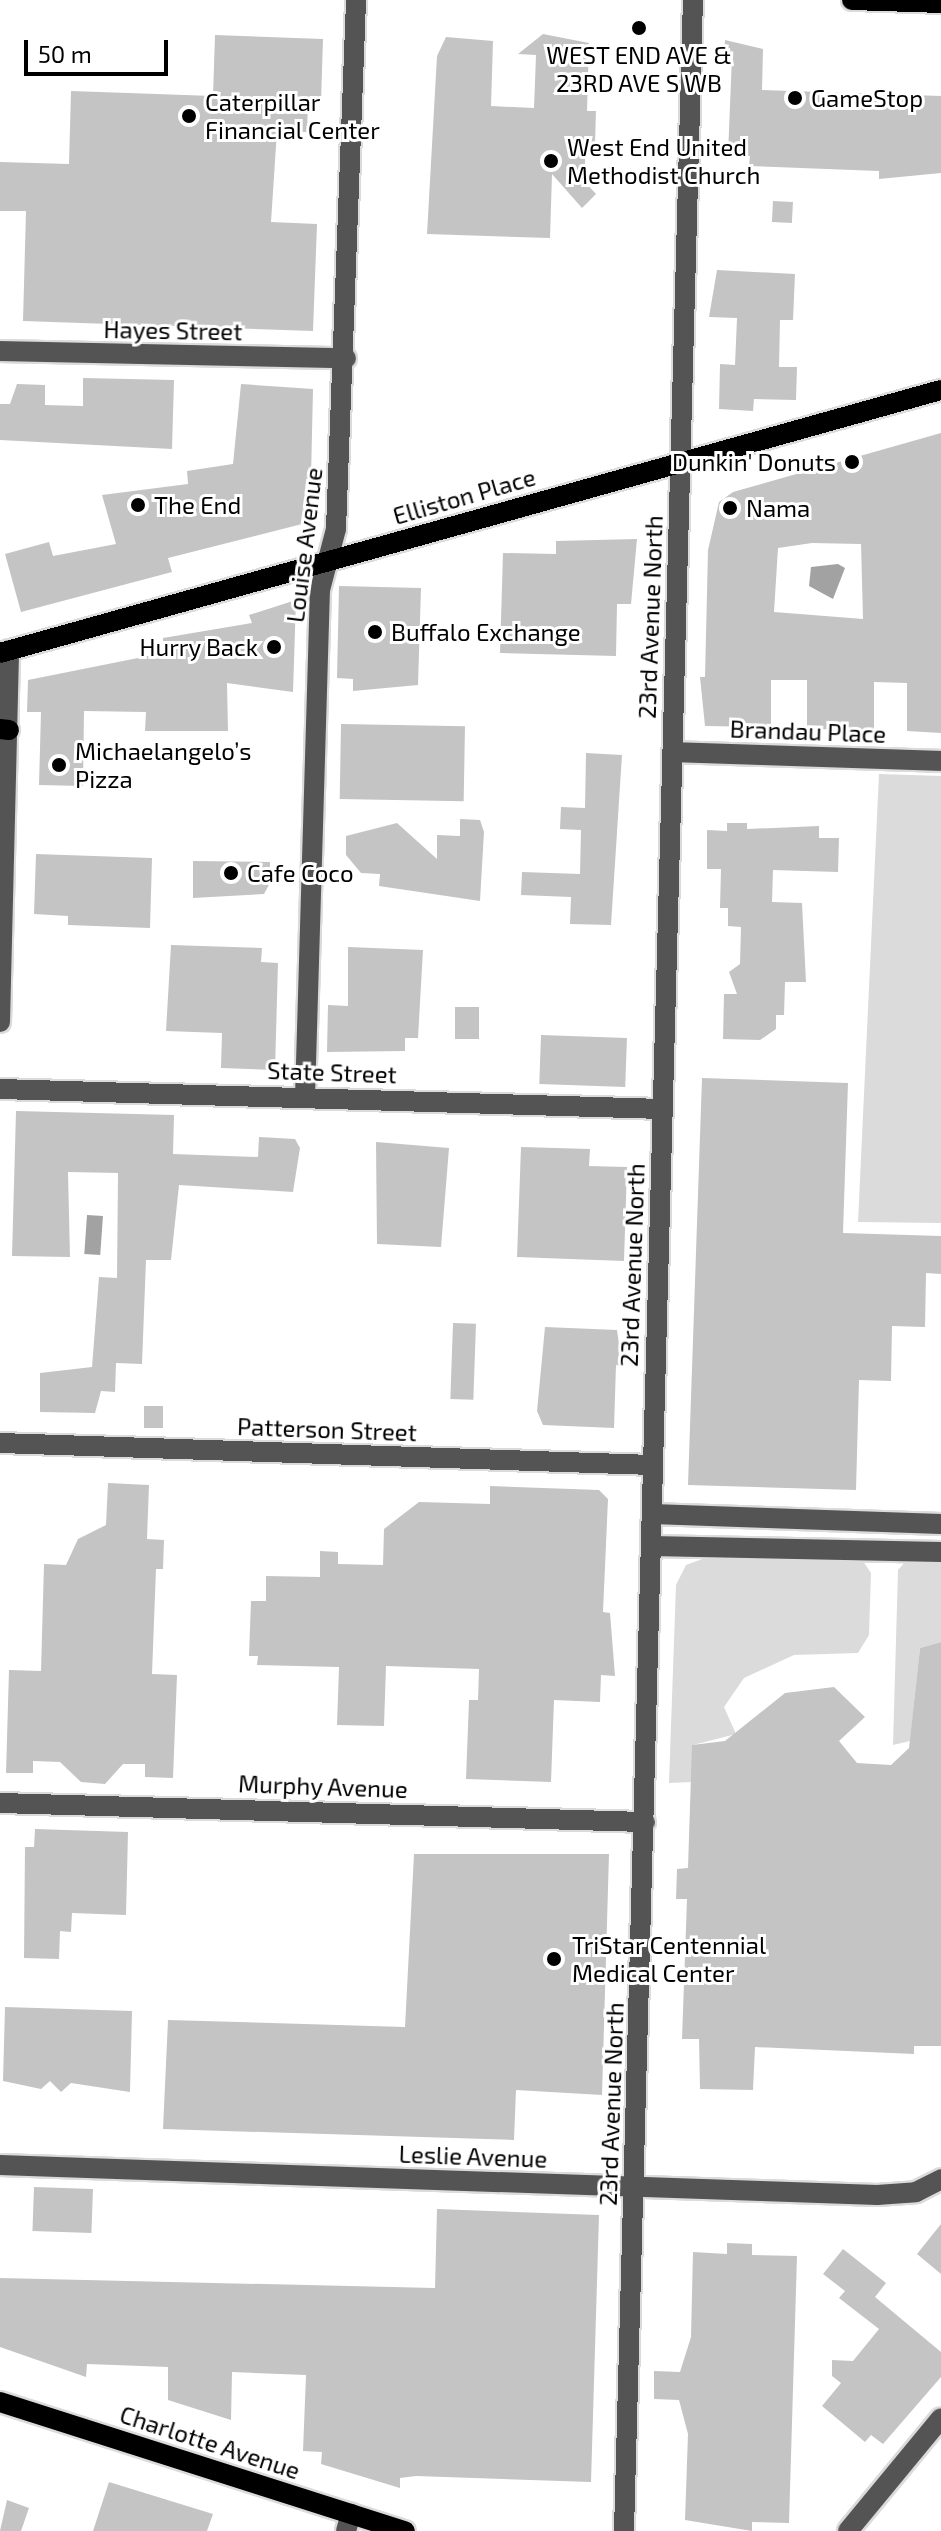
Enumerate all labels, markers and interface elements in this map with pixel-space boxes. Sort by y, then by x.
marker: WEST END AVE & 23RD AVE S WB [630,19,648,37]
scale bar [28,24,172,74]
text: 50 m [38,39,92,68]
place label: WEST END AVE & 23RD AVE S WB [546,41,732,97]
place label: GameStop [811,84,923,112]
place label: Caterpillar Financial Center [205,88,380,144]
marker: GameStop [786,89,804,107]
marker: Caterpillar Financial Center [180,107,198,125]
place label: West End United Methodist Church [567,133,760,189]
marker: West End United Methodist Church [542,152,560,170]
street label: Hayes Street [103,314,243,346]
place label: Dunkin' Donuts [672,448,836,476]
marker: Dunkin' Donuts [843,453,861,471]
street label: Elliston Place [389,462,539,530]
street label: Louise Avenue [280,466,328,624]
place label: The End [154,491,241,519]
place label: Nama [746,494,810,522]
marker: The End [129,496,147,514]
marker: Nama [721,499,739,517]
street label: 23rd Avenue North [632,514,668,720]
place label: Buffalo Exchange [391,618,581,646]
marker: Buffalo Exchange [366,623,384,641]
place label: Hurry Back [139,633,258,661]
marker: Hurry Back [265,638,283,656]
street label: Brandau Place [729,714,887,748]
place label: Michaelangelo’s Pizza [75,737,251,793]
marker: Michaelangelo’s Pizza [50,756,68,774]
place label: Cafe Coco [247,859,354,887]
marker: Cafe Coco [222,864,240,882]
street label: State Street [267,1055,397,1089]
street label: 23rd Avenue North [614,1162,650,1368]
street label: Patterson Street [237,1411,417,1447]
street label: Murphy Avenue [237,1769,409,1803]
place label: TriStar Centennial Medical Center [572,1931,767,1987]
marker: TriStar Centennial Medical Center [543,1948,565,1970]
street label: 23rd Avenue North [593,2001,629,2207]
street label: Leslie Avenue [398,2139,548,2173]
street label: Charlotte Avenue [116,2399,304,2485]

